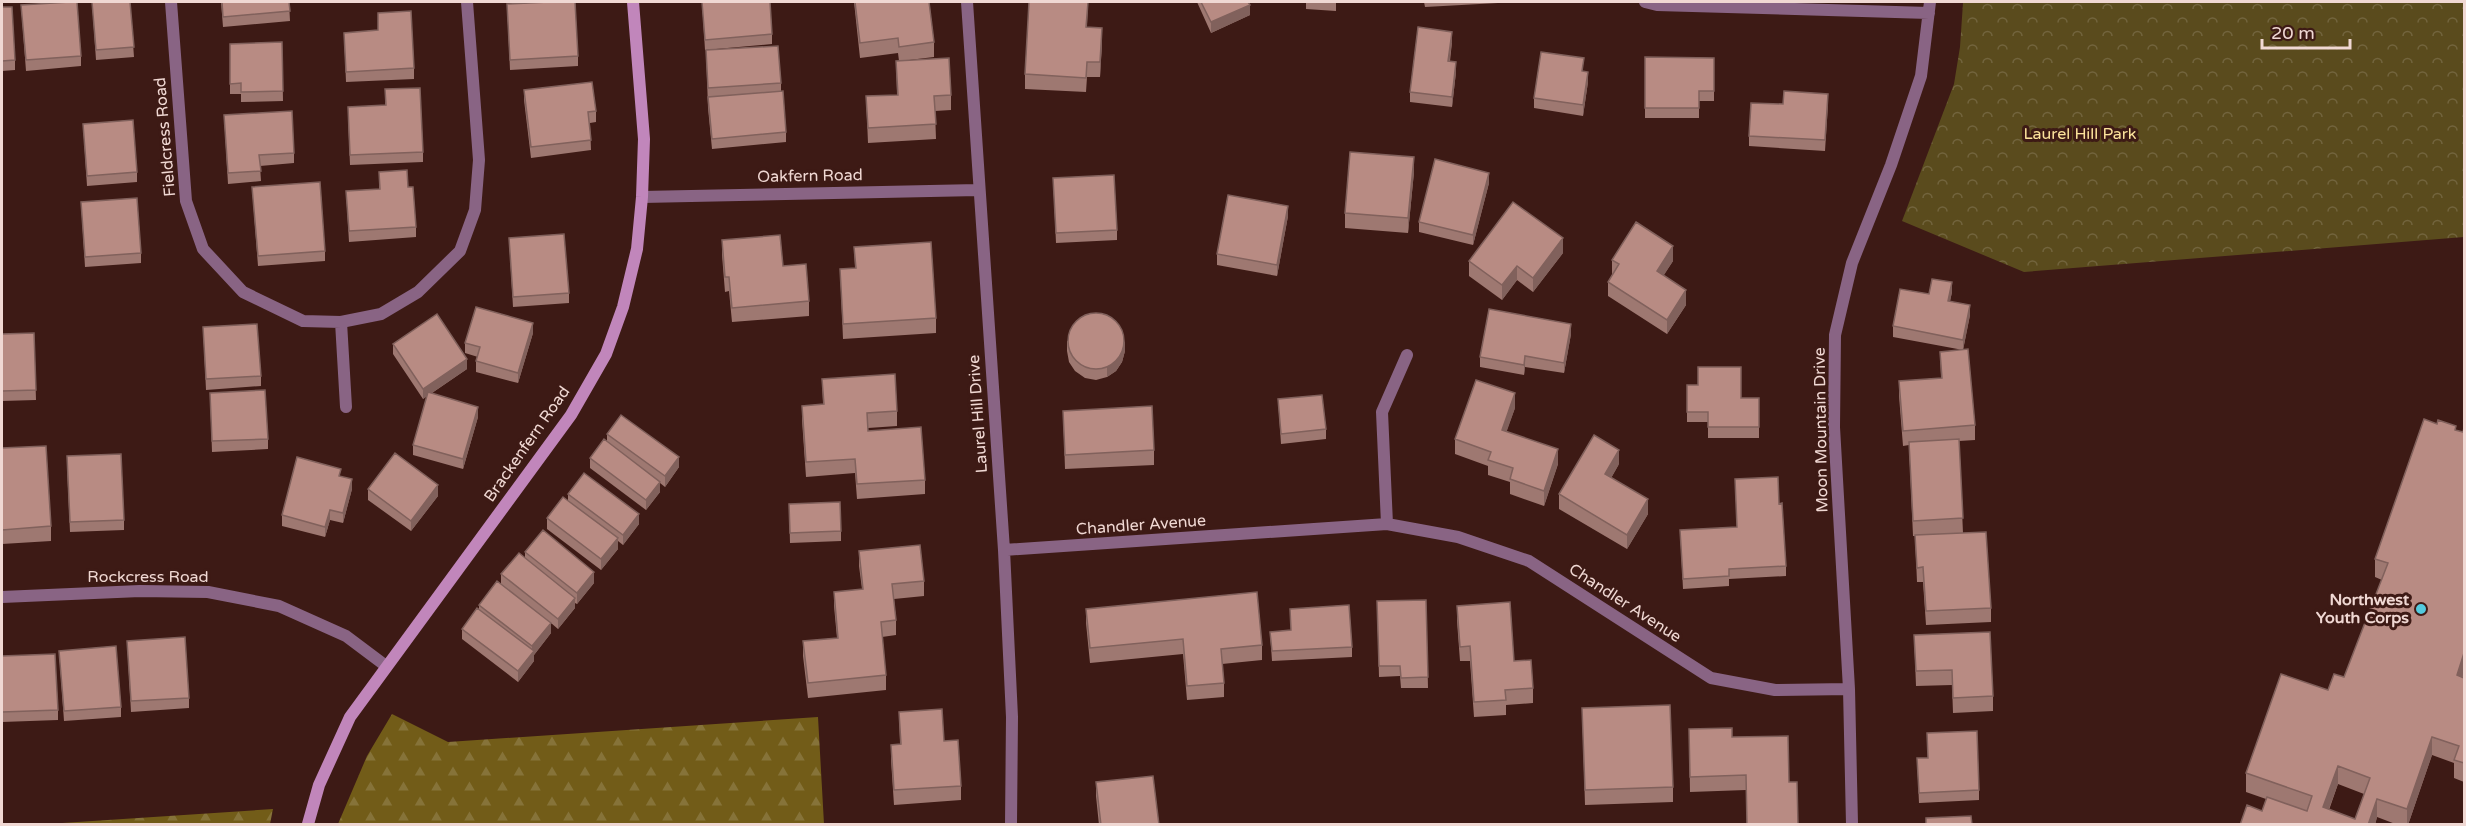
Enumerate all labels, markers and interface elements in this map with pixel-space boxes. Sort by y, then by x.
scale bar [2262,12,2350,50]
text: 20 m [2271,22,2315,44]
street label: Fieldcress Road [150,76,180,198]
park label: Laurel Hill Park [2023,124,2137,144]
street label: Oakfern Road [757,165,863,187]
street label: Moon Mountain Drive [1810,347,1832,513]
street label: Laurel Hill Drive [964,354,992,474]
street label: Brackenfern Road [480,382,574,506]
street label: Chandler Avenue [1075,510,1207,540]
street label: Chandler Avenue [1565,559,1685,647]
street label: Rockcress Road [87,567,209,587]
place label: Northwest Youth Corps [2316,590,2410,628]
marker: Northwest Youth Corps [2414,602,2428,616]

